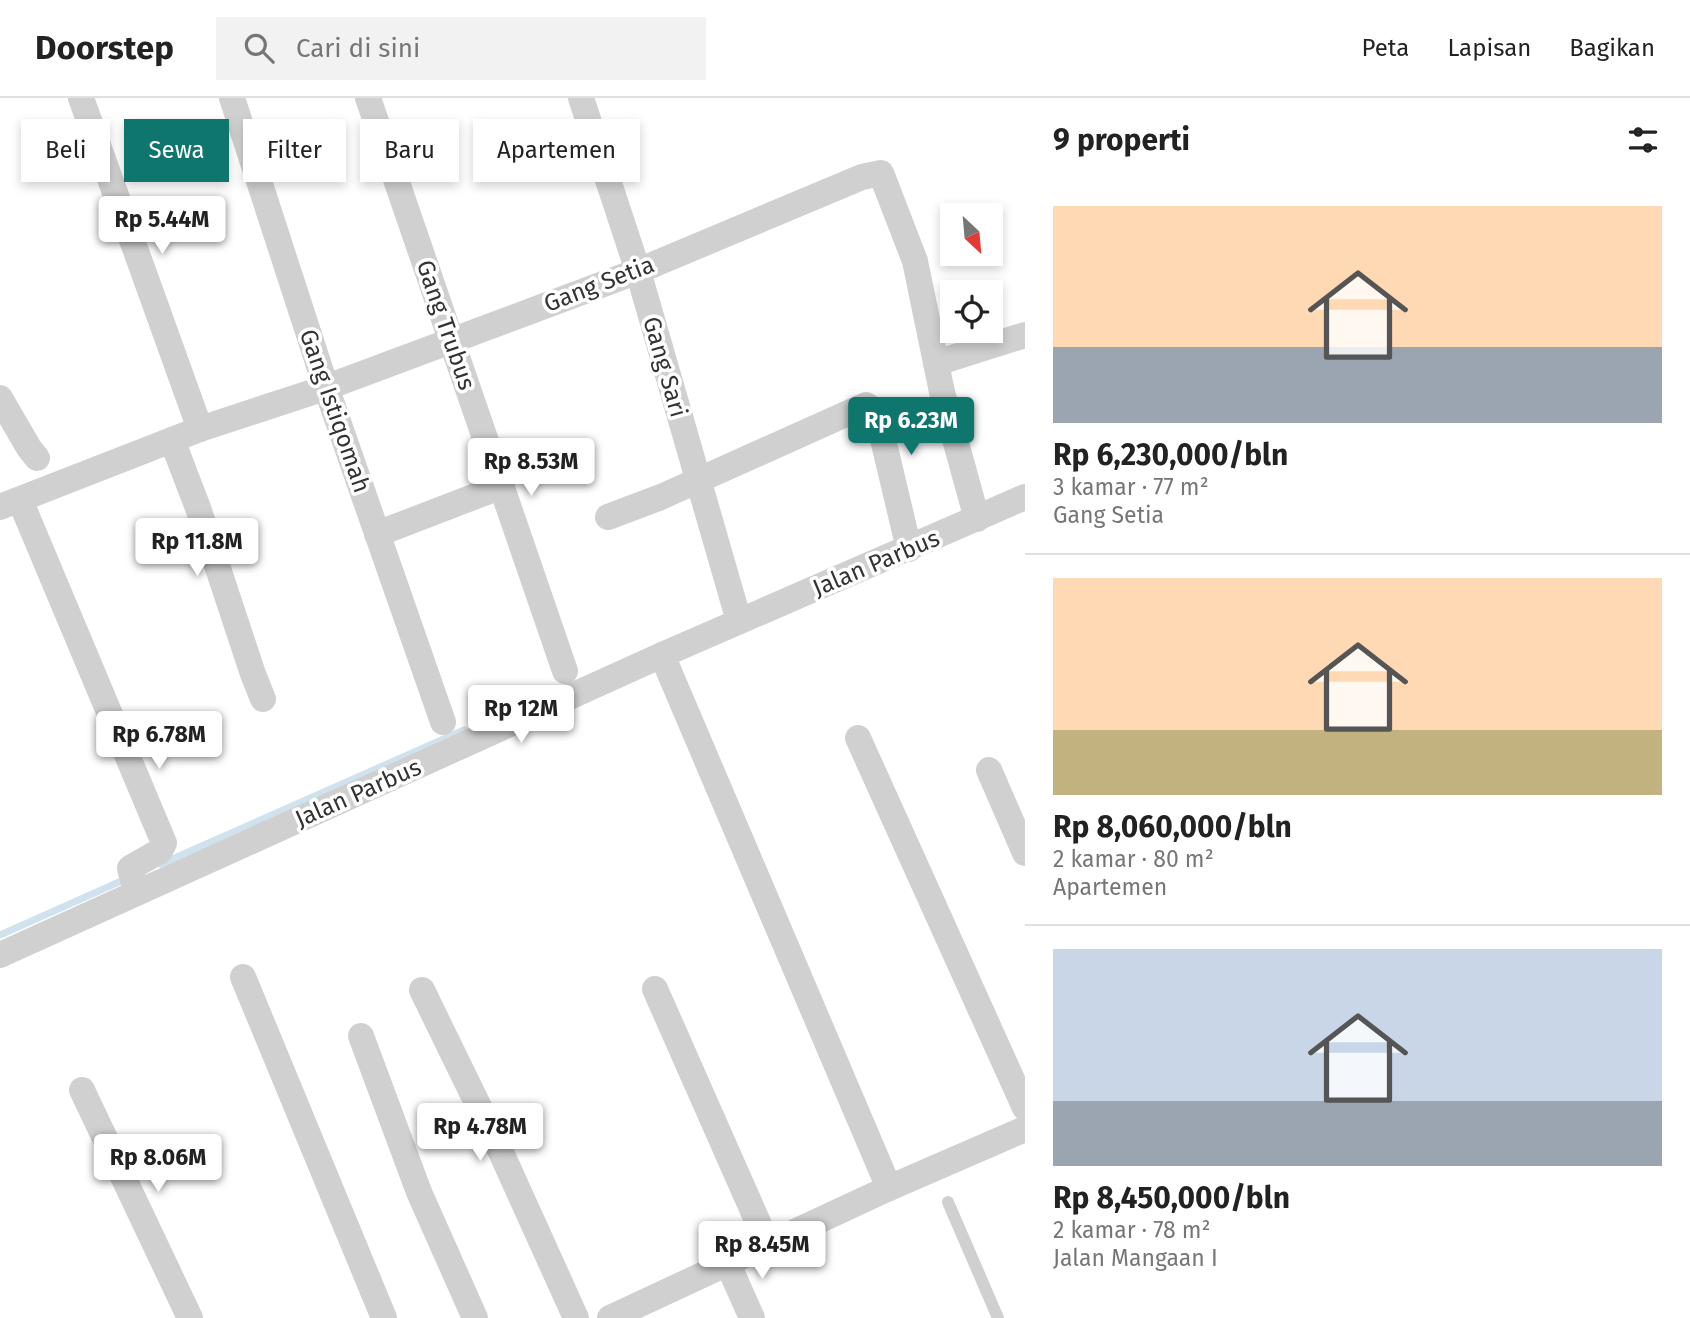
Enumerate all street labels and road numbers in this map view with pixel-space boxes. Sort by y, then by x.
street label: Gang Setia [540,250,658,318]
street label: Gang Trubus [411,256,481,394]
street label: Gang Sari [637,314,693,420]
street label: Gang Istiqomah [294,326,376,496]
street label: Jalan Parbus [808,524,944,602]
street label: Jalan Parbus [291,753,425,833]

